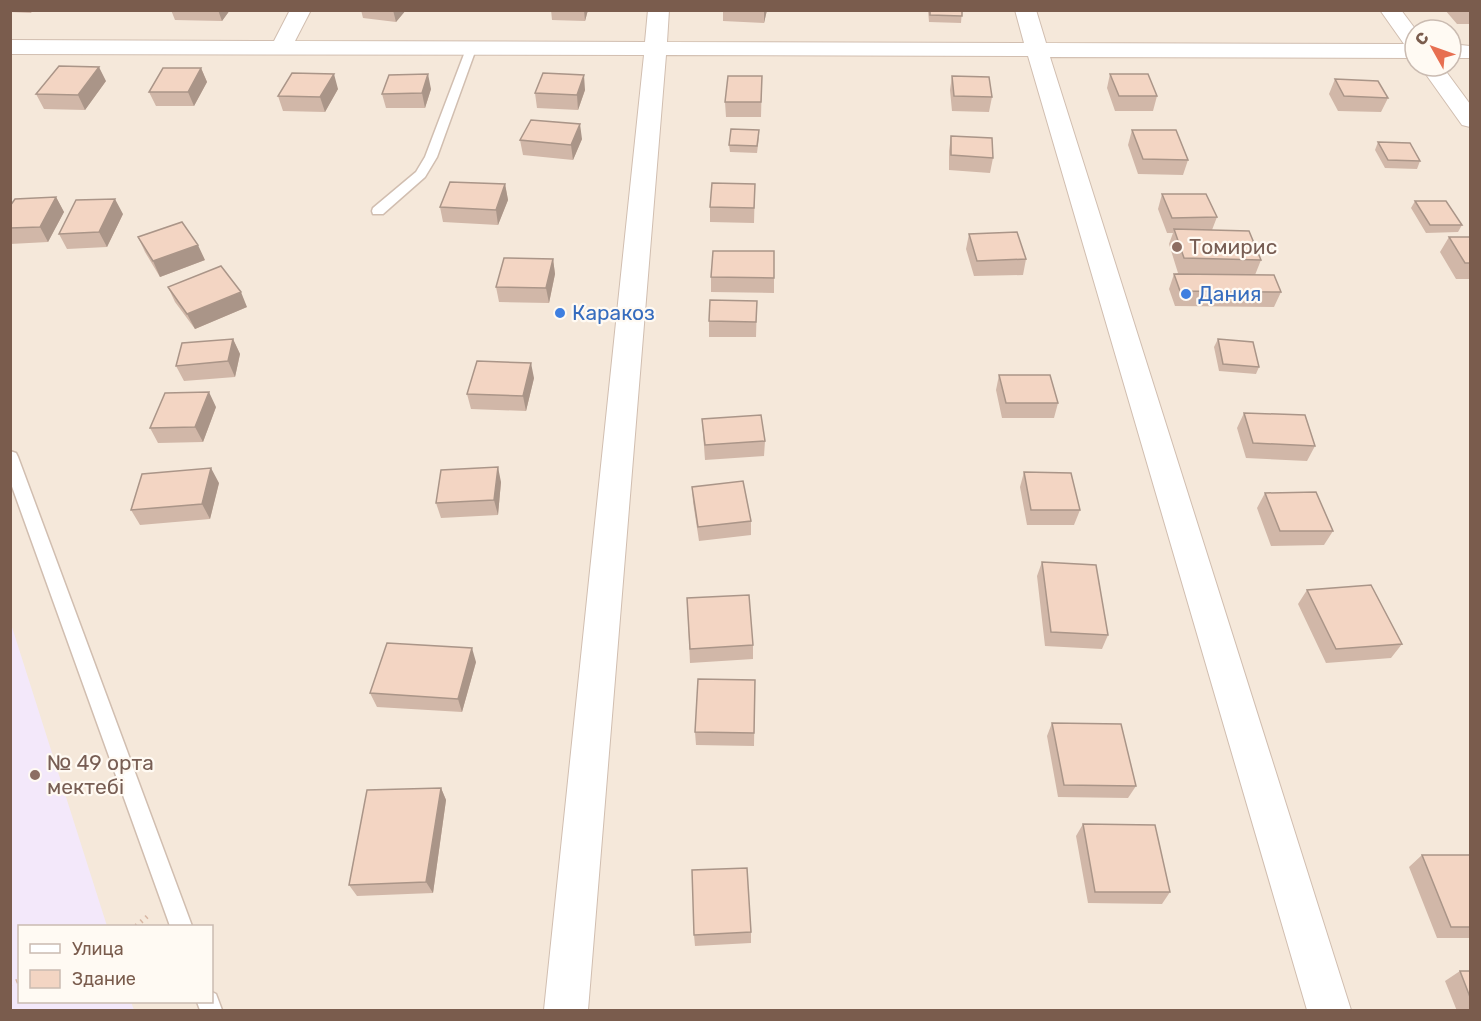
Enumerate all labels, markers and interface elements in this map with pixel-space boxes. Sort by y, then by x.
north arrow [1403,18,1463,78]
text: С [1411,28,1433,49]
place label: Томирис [1189,234,1277,259]
marker: Томирис [1170,240,1184,254]
place label: Дания [1198,281,1261,306]
marker: Дания [1179,287,1193,301]
place label: Каракоз [572,300,655,325]
marker: Каракоз [553,306,567,320]
place label: № 49 орта мектебі [47,750,154,799]
marker: № 49 орта мектебі [28,768,42,782]
legend [18,925,213,1003]
text: Улица [72,938,124,960]
text: Здание [72,968,136,990]

